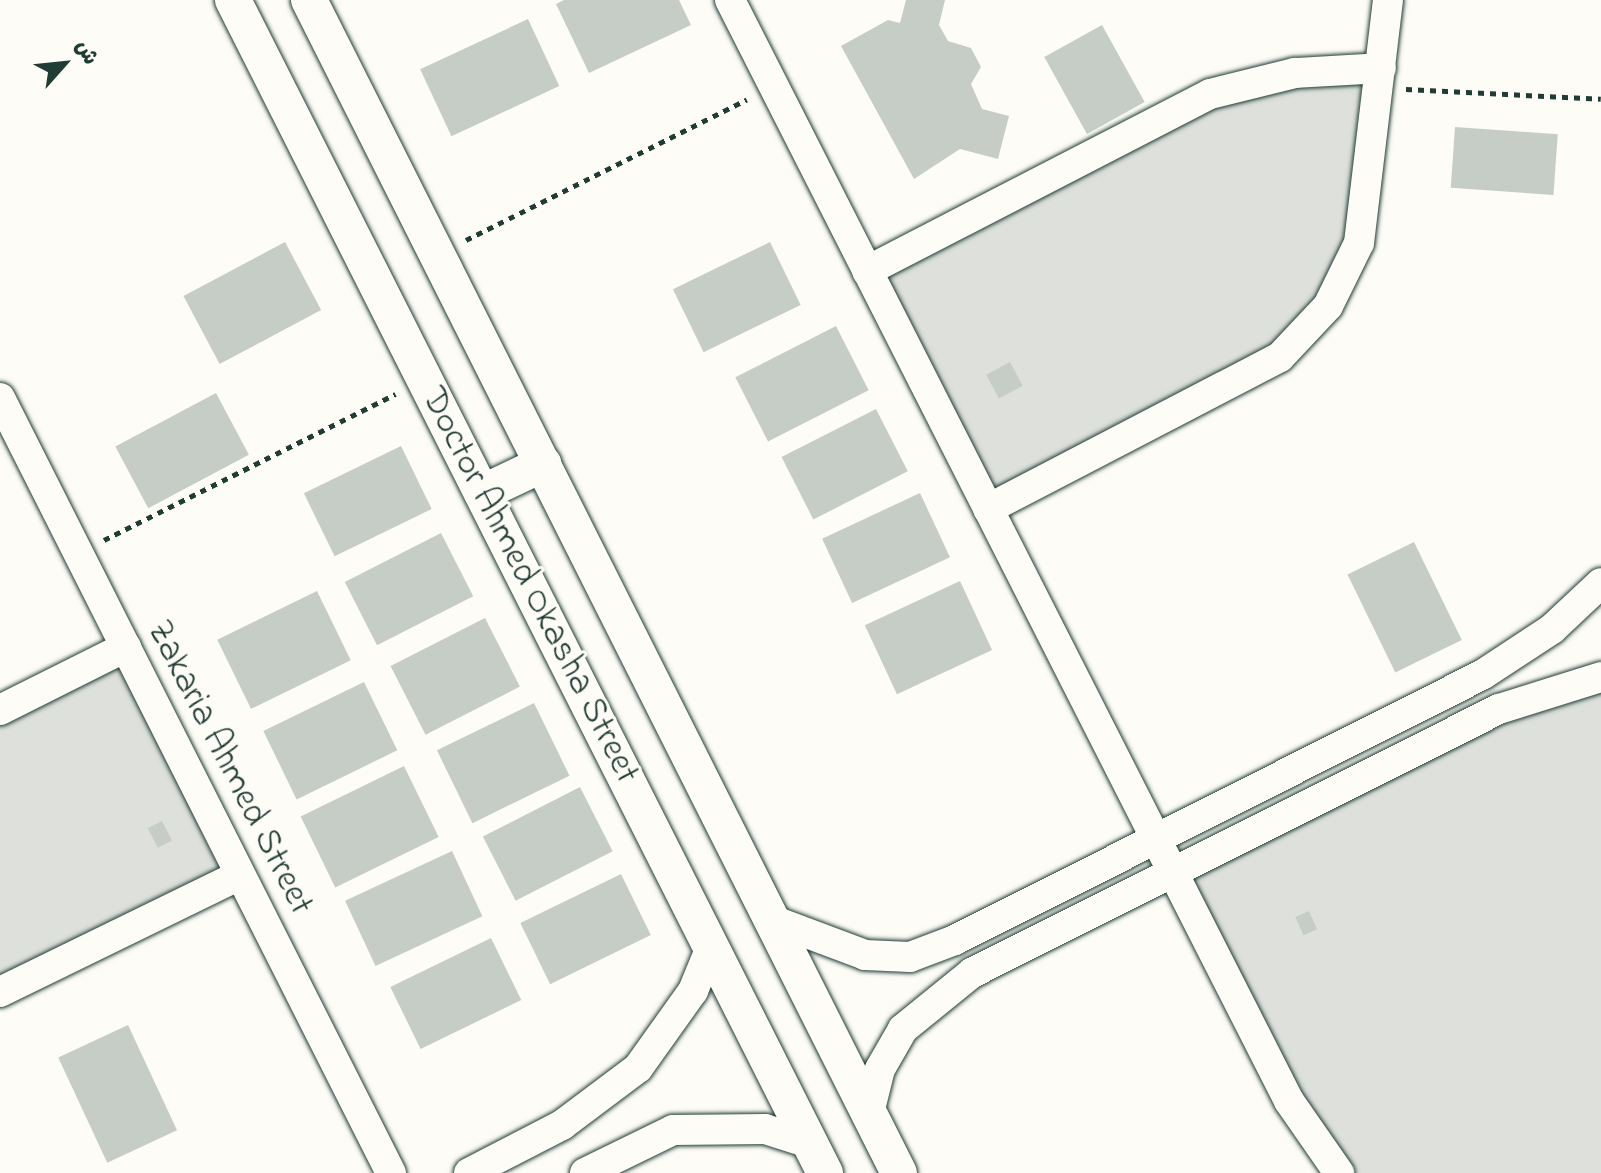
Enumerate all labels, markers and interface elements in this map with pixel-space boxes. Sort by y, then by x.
north arrow [24,24,104,104]
text: ش [66,35,105,71]
street label: Doctor Ahmed Okasha Street [410,381,648,791]
street label: Zakaria Ahmed Street [136,614,322,922]

